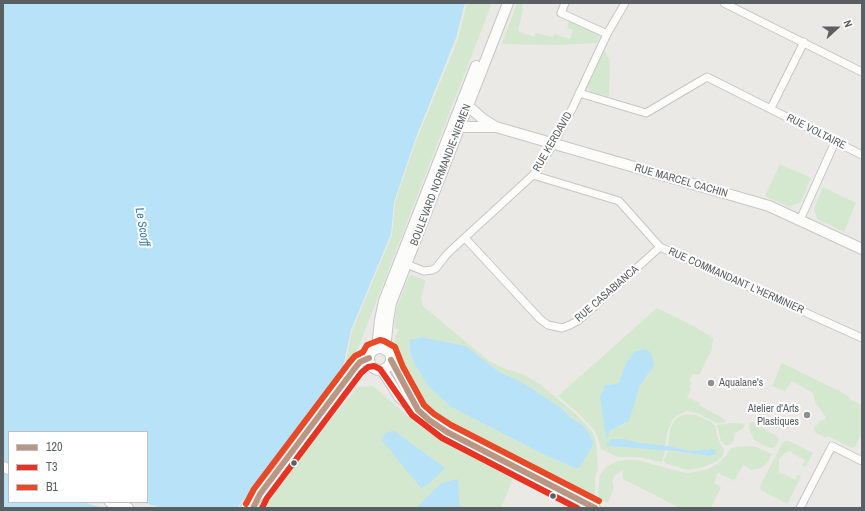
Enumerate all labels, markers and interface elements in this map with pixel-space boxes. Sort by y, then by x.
north arrow [817,8,857,48]
text: N [840,18,856,29]
street label: BOULEVARD NORMANDIE-NIEMEN [408,102,474,248]
street label: RUE KERDAVID [531,110,575,174]
street label: RUE VOLTAIRE [784,111,848,153]
street label: RUE MARCEL CACHIN [633,161,729,201]
water label: Le Scorff [132,206,152,248]
street label: RUE COMMANDANT L'HERMINIER [666,245,806,317]
street label: RUE CASABIANCA [573,263,641,325]
place label: Aqualane's [719,376,763,390]
marker: Aqualane's [706,378,716,388]
place label: Atelier d'Arts Plastiques [748,402,799,428]
marker: Atelier d'Arts Plastiques [802,410,812,420]
legend [8,431,148,503]
text: 120 [46,439,62,455]
unlabelled marker [289,458,299,468]
text: T3 [46,459,57,475]
text: B1 [46,479,58,495]
unlabelled marker [548,491,558,501]

